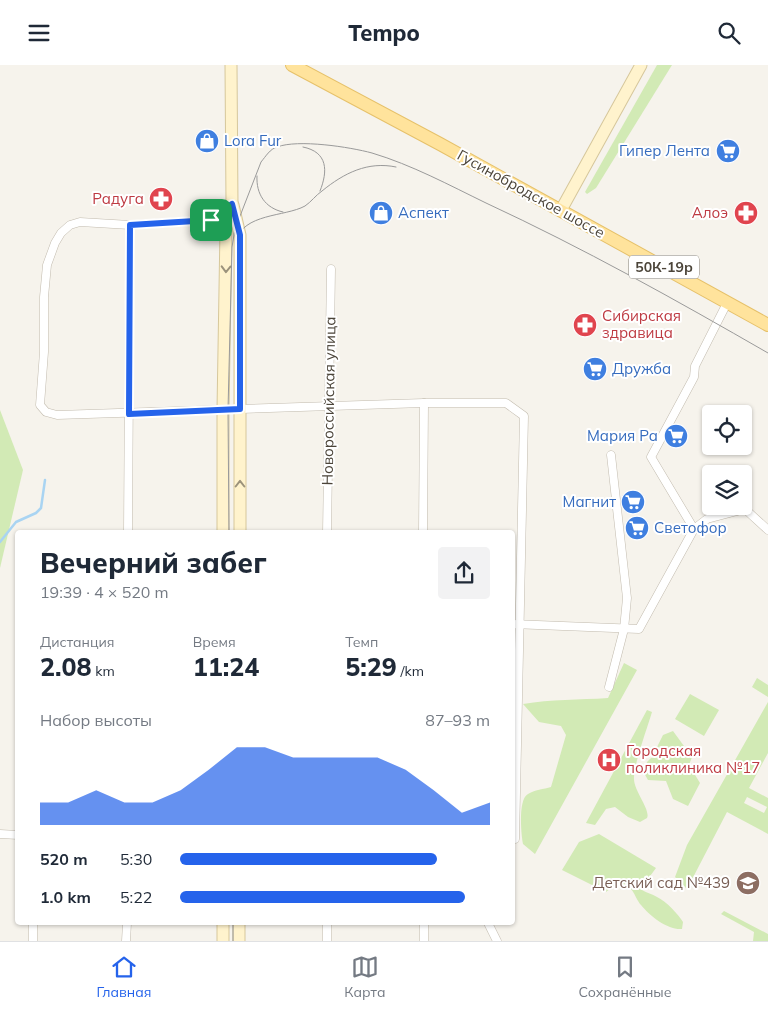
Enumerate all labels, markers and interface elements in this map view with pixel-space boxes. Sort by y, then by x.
icon: menu [25,19,53,47]
text: Tempo [348,19,420,47]
icon: search [715,19,743,47]
shop icon: Lora Fur [194,128,220,154]
place label: Lora Fur [224,131,282,150]
supermarket icon: Гипер Лента [715,138,741,164]
place label: Гипер Лента [619,141,710,160]
street label: Гусинобродское шоссе [454,145,608,242]
pharmacy icon: Радуга [148,186,174,212]
place label: Радуга [92,189,144,208]
pin [190,199,232,241]
shop icon: Аспект [368,200,394,226]
pharmacy icon: Алоэ [733,200,759,226]
place label: Аспект [398,203,449,222]
place label: Алоэ [692,203,728,222]
icon: arrive [197,206,225,234]
road number: 50К-19р [629,255,699,278]
one-way arrow [221,266,231,273]
place label: Сибирская здравица [602,306,681,342]
pharmacy icon: Сибирская здравица [572,312,598,338]
street label: Новороссийская улица [318,316,339,486]
supermarket icon: Дружба [582,356,608,382]
place label: Дружба [612,359,671,378]
map controls [702,405,752,515]
button: locate [702,405,752,455]
supermarket icon: Мария Ра [663,423,689,449]
place label: Мария Ра [587,426,658,445]
button: layers [702,465,752,515]
one-way arrow [235,480,245,488]
supermarket icon: Магнит [620,489,646,515]
place label: Магнит [563,492,616,511]
supermarket icon: Светофор [624,515,650,541]
place label: Светофор [654,518,727,537]
text: Вечерний забег [40,545,267,580]
button: share [438,547,490,599]
text: 19:39 · 4 × 520 m [40,582,169,602]
text: Дистанция [40,633,114,651]
text: Время [193,633,236,651]
text: Темп [345,633,378,651]
text: 2.08 [40,651,92,682]
text: 11:24 [193,651,259,682]
text: 5:29 [345,651,397,682]
text: km [92,662,115,680]
text: /km [397,662,424,680]
text: Набор высоты [40,710,152,730]
text: 87–93 m [425,710,490,730]
place label: Городская поликлиника №17 [626,741,760,777]
hospital icon: Городская поликлиника №17 [596,747,622,773]
text: 520 m [40,849,88,869]
text: 5:30 [120,849,152,869]
school or university icon: Детский сад №439 [735,870,761,896]
place label: Детский сад №439 [592,873,730,892]
text: 1.0 km [40,887,91,907]
text: 5:22 [120,887,152,907]
tab: Главная [96,953,151,1001]
tab: Карта [344,953,385,1001]
tab: Сохранённые [578,953,672,1001]

